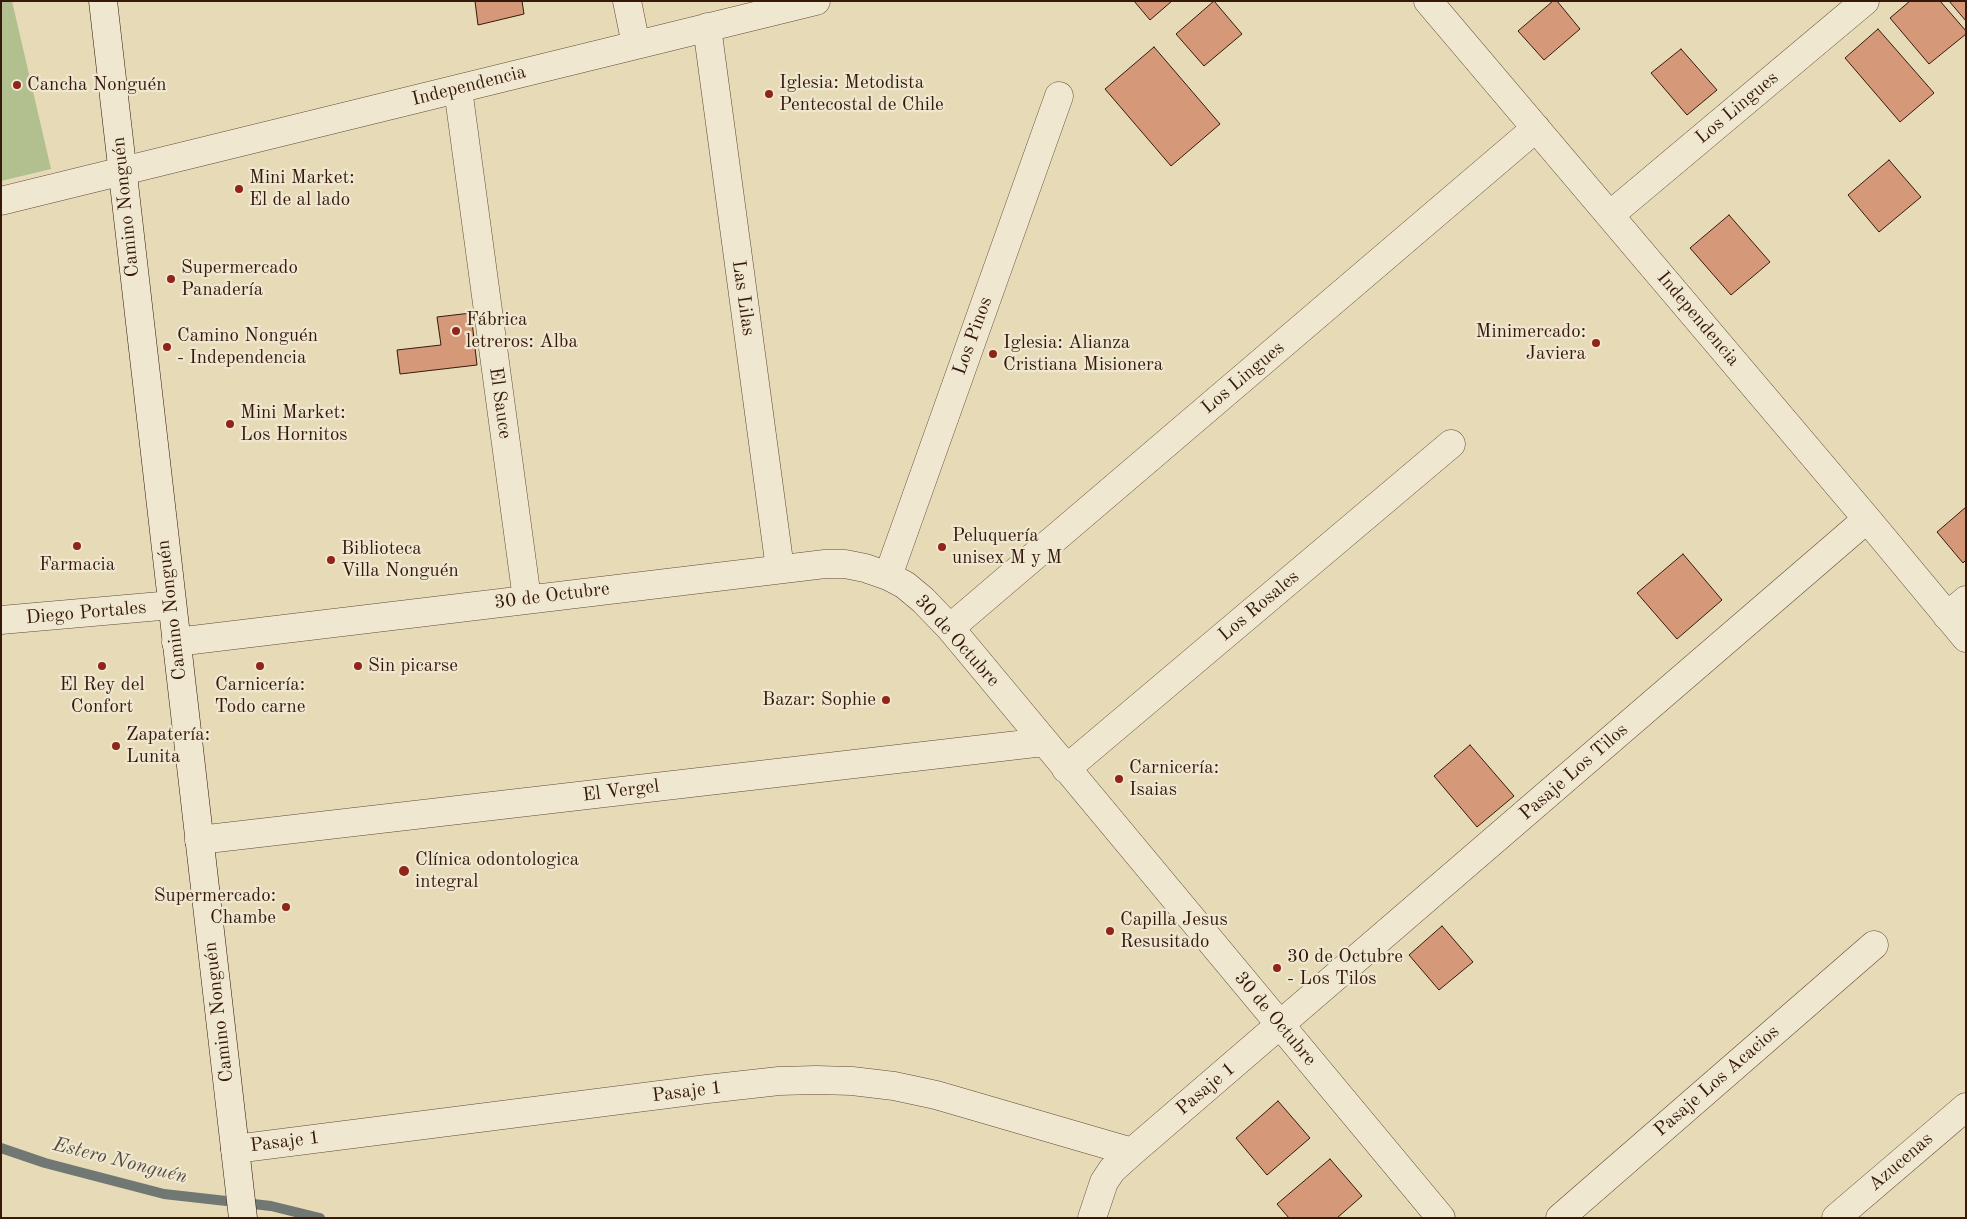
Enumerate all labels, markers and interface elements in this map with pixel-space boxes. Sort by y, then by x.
street label: Independencia [409,61,529,111]
street label: Los Lingues [1691,67,1783,149]
place label: Iglesia: Metodista Pentecostal de Chile [779,72,944,116]
place label: Cancha Nonguén [27,74,166,96]
marker: Cancha Nonguén [11,79,23,91]
marker: Iglesia: Metodista Pentecostal de Chile [763,88,775,100]
street label: Camino Nonguén [107,136,145,278]
place label: Mini Market: El de al lado [249,167,354,211]
marker: Mini Market: El de al lado [233,183,245,195]
place label: Supermercado Panadería [181,257,298,301]
street label: Las Lilas [726,259,760,337]
street label: Independencia [1652,267,1744,371]
marker: Supermercado Panadería [165,273,177,285]
street label: Los Pinos [948,294,998,378]
place label: Fábrica letreros: Alba [466,309,578,353]
place label: Minimercado: Javiera [1476,321,1586,365]
place label: Camino Nonguén - Independencia [177,325,318,369]
marker: Fábrica letreros: Alba [450,325,462,337]
place label: Iglesia: Alianza Cristiana Misionera [1003,332,1163,376]
street label: Los Lingues [1197,337,1289,419]
marker: Minimercado: Javiera [1590,337,1602,349]
marker: Camino Nonguén - Independencia [161,341,173,353]
marker: Iglesia: Alianza Cristiana Misionera [987,348,999,360]
street label: El Sauce [484,366,516,440]
place label: Mini Market: Los Hornitos [240,402,348,446]
marker: Mini Market: Los Hornitos [224,418,236,430]
place label: Peluquería unisex M y M [952,525,1062,569]
place label: Biblioteca Villa Nonguén [341,538,459,582]
street label: Camino Nonguén [152,539,192,681]
marker: Farmacia [71,540,83,552]
marker: Peluquería unisex M y M [936,541,948,553]
place label: Farmacia [39,554,115,576]
marker: Biblioteca Villa Nonguén [325,554,337,566]
street label: Los Rosales [1214,566,1304,646]
street label: 30 de Octubre [493,578,611,614]
street label: 30 de Octubre [910,590,1004,692]
street label: Diego Portales [25,596,147,630]
place label: Sin picarse [368,655,458,677]
marker: El Rey del Confort [96,660,108,672]
marker: Carnicería: Todo carne [254,660,266,672]
marker: Sin picarse [352,660,364,672]
place label: El Rey del Confort [59,674,145,718]
place label: Carnicería: Todo carne [215,674,305,718]
place label: Bazar: Sophie [762,689,876,711]
marker: Bazar: Sophie [880,694,892,706]
street label: Pasaje Los Tilos [1515,719,1633,825]
place label: Zapatería: Lunita [126,724,210,768]
marker: Zapatería: Lunita [110,740,122,752]
place label: Carnicería: Isaias [1129,757,1219,801]
marker: Carnicería: Isaias [1113,773,1125,785]
street label: El Vergel [581,775,661,807]
place label: Clínica odontologica integral [415,849,579,893]
marker: Clínica odontologica integral [397,864,411,878]
place label: Supermercado: Chambe [154,885,276,929]
marker: Supermercado: Chambe [280,901,292,913]
place label: Capilla Jesus Resusitado [1120,909,1228,953]
marker: Capilla Jesus Resusitado [1104,925,1116,937]
street label: Camino Nonguén [199,941,239,1083]
place label: 30 de Octubre - Los Tilos [1287,946,1403,990]
marker: 30 de Octubre - Los Tilos [1271,962,1283,974]
street label: 30 de Octubre [1229,967,1321,1071]
street label: Pasaje Los Acacios [1650,1020,1784,1142]
street label: Pasaje 1 [1172,1058,1240,1120]
street label: Pasaje 1 [651,1076,723,1108]
street label: Pasaje 1 [249,1126,321,1158]
street label: Azucenas [1864,1128,1938,1196]
water label: Estero Nonguén [50,1133,190,1189]

